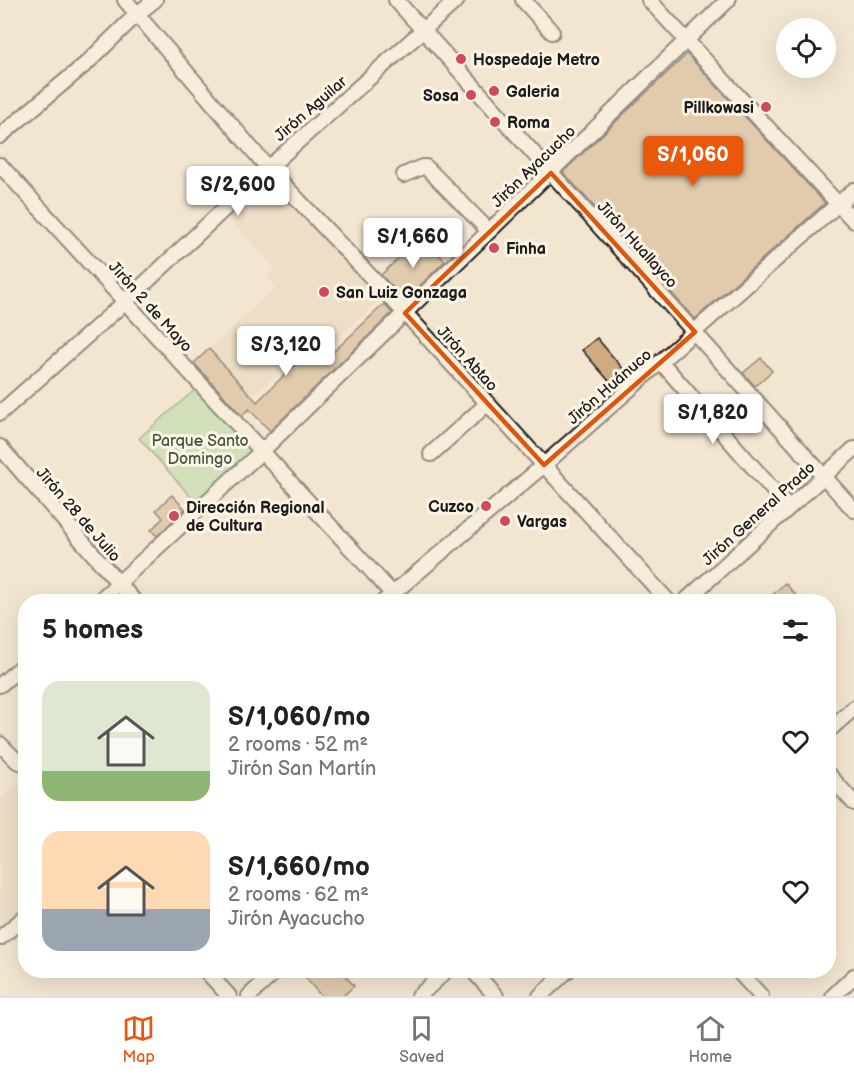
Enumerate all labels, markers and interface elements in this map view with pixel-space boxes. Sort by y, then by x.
map controls [776,18,836,78]
button: locate [776,18,836,78]
place label: Hospedaje Metro [473,51,600,70]
marker: Hospedaje Metro [454,52,468,66]
street label: Jirón Aguilar [271,72,351,146]
place label: Galeria [506,83,560,102]
marker: Galeria [487,84,501,98]
place label: Sosa [423,87,459,106]
marker: Sosa [464,88,478,102]
place label: Pillkowasi [684,99,754,118]
marker: Pillkowasi [759,100,773,114]
place label: Roma [507,114,550,133]
marker: Roma [488,115,502,129]
street label: Jirón Ayacucho [488,122,580,212]
pin: S/1,060 [638,136,748,187]
text: S/1,060 [657,143,729,167]
pin: S/2,600 [183,166,293,217]
text: S/2,600 [200,173,276,197]
street label: Jirón Huallayco [593,198,681,292]
pin: S/1,660 [358,218,468,269]
text: S/1,660 [377,225,449,249]
place label: Finha [506,240,546,259]
marker: Finha [487,241,501,255]
street label: Jirón 2 de Mayo [104,258,196,356]
place label: San Luiz Gonzaga [336,284,467,303]
marker: San Luiz Gonzaga [317,285,331,299]
street label: Jirón Abtao [433,322,501,396]
pin: S/3,120 [231,326,341,377]
text: S/3,120 [251,333,321,357]
street label: Jirón Huánuco [564,345,656,429]
pin: S/1,820 [658,394,768,445]
text: S/1,820 [678,401,748,425]
park label: Parque Santo Domingo [152,432,248,469]
street label: Jirón General Prado [699,458,819,570]
street label: Jirón 28 de Julio [32,464,124,566]
place label: Cuzco [428,498,474,517]
place label: Dirección Regional de Cultura [186,499,324,536]
marker: Cuzco [479,499,493,513]
marker: Dirección Regional de Cultura [167,509,181,523]
place label: Vargas [517,513,567,532]
marker: Vargas [498,514,512,528]
icon: filters [779,614,812,647]
text: 5 homes [42,615,143,646]
text: S/1,060/mo [228,702,370,733]
icon: home [90,705,162,777]
icon: heart [779,725,812,758]
text: 2 rooms · 52 m² [228,733,368,757]
text: Jirón San Martín [228,757,376,781]
text: S/1,660/mo [228,852,370,883]
icon: home [90,855,162,927]
icon: heart [779,875,812,908]
text: 2 rooms · 62 m² [228,883,369,907]
text: Jirón Ayacucho [228,907,365,931]
tab: Map [122,1012,155,1067]
tab: Saved [399,1012,444,1067]
tab: Home [688,1012,732,1067]

